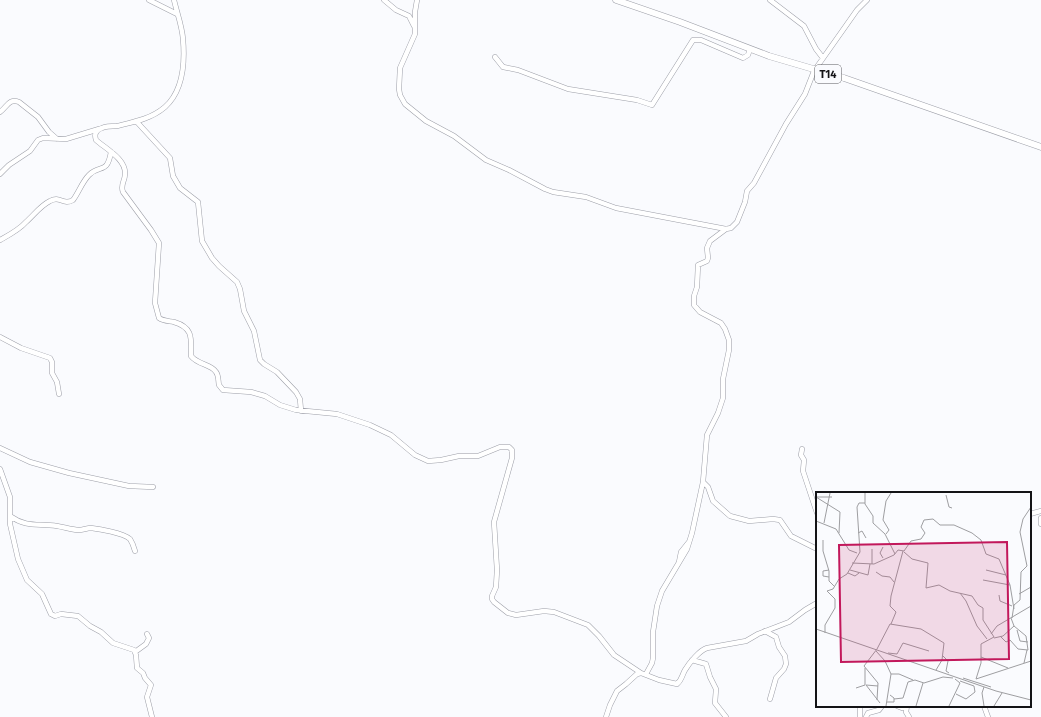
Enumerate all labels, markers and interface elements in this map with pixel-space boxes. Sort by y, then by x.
road number: T14 [815,65,841,83]
inset map [816,492,1031,707]

